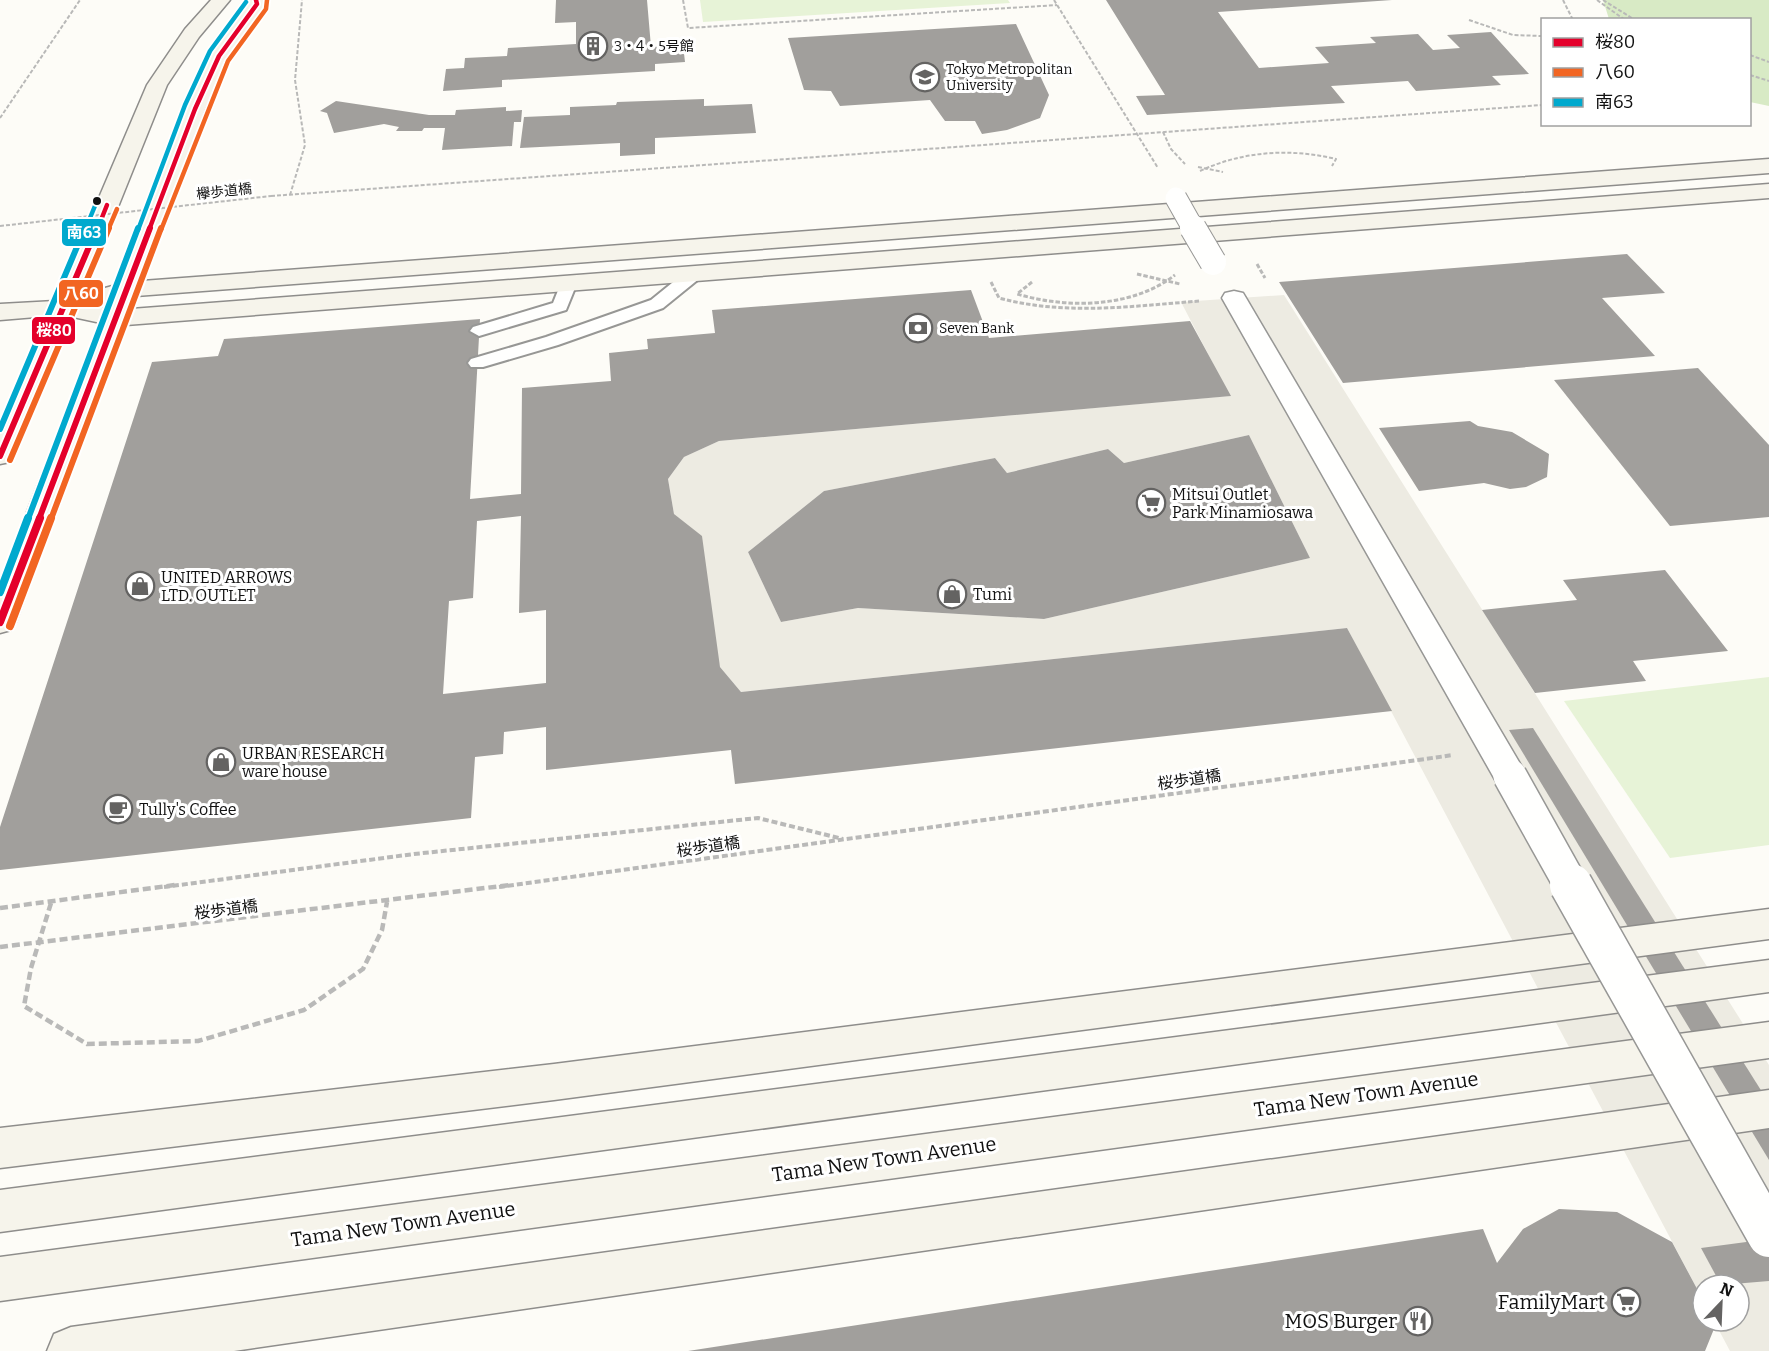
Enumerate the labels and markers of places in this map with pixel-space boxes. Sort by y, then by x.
building icon: 3・4・5号館 [577,30,609,62]
place label: 3・4・5号館 [614,38,694,55]
school or university icon: Tokyo Metropolitan University [909,61,941,93]
place label: Tokyo Metropolitan University [946,61,1072,94]
unlabelled marker [91,195,103,207]
bank icon: Seven Bank [902,312,934,344]
place label: Seven Bank [939,320,1014,337]
place label: Mitsui Outlet Park Minamiosawa [1172,485,1314,522]
supermarket icon: Mitsui Outlet Park Minamiosawa [1135,487,1167,519]
place label: UNITED ARROWS LTD. OUTLET [161,568,292,605]
shop icon: UNITED ARROWS LTD. OUTLET [124,570,156,602]
shop icon: Tumi [936,578,968,610]
place label: Tumi [973,585,1012,604]
place label: URBAN RESEARCH ware house [241,744,385,781]
shop icon: URBAN RESEARCH ware house [205,746,237,778]
cafe icon: Tully's Coffee [102,793,134,825]
place label: Tully's Coffee [139,800,236,819]
supermarket icon: FamilyMart [1610,1286,1642,1318]
place label: FamilyMart [1498,1290,1605,1314]
restaurant icon: MOS Burger [1402,1305,1434,1337]
place label: MOS Burger [1284,1309,1397,1333]

